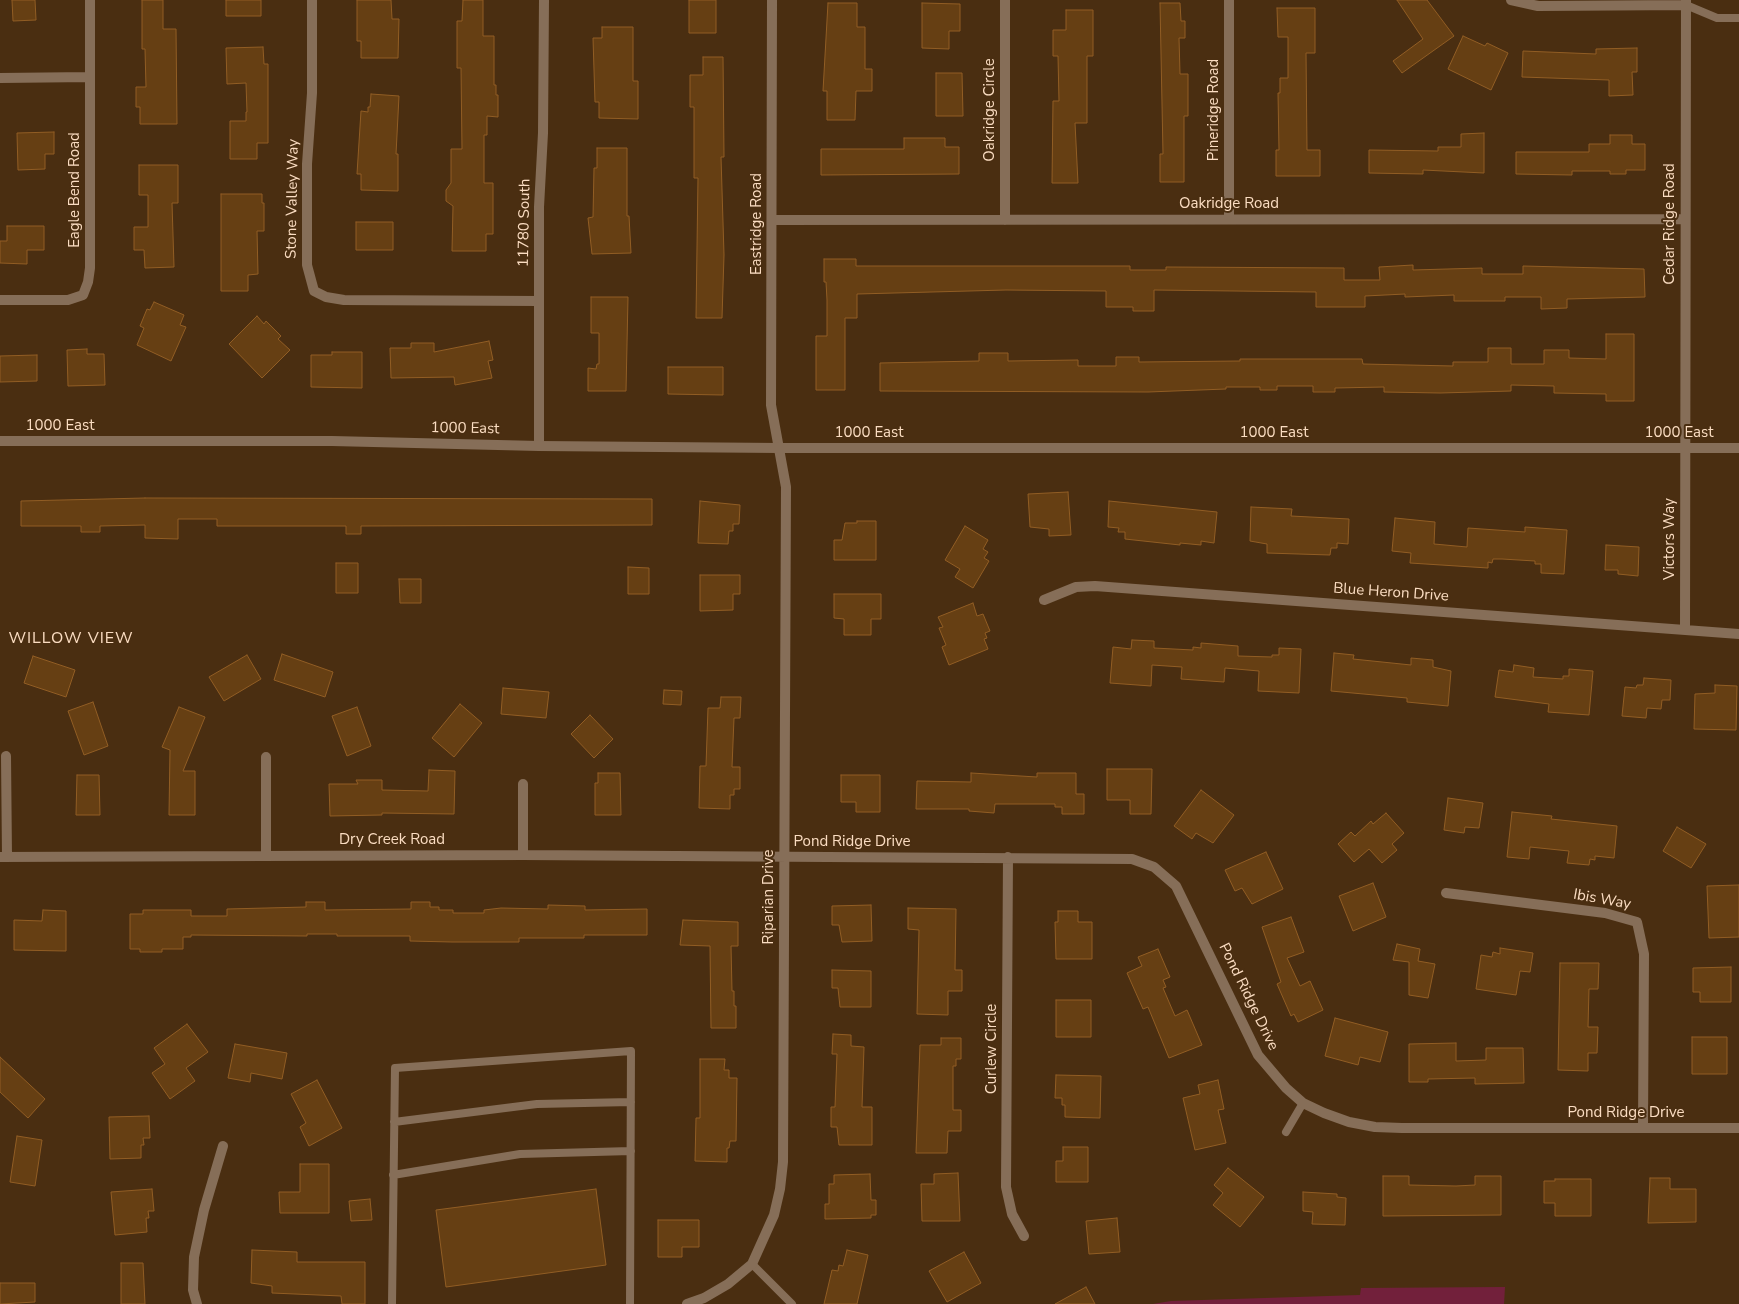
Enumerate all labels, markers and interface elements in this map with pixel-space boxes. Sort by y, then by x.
street label: Oakridge Circle [981,58,999,162]
street label: Pineridge Road [1205,59,1223,161]
street label: Eagle Bend Road [66,132,84,248]
street label: Stone Valley Way [283,139,303,259]
street label: Cedar Ridge Road [1661,163,1679,285]
street label: Eastridge Road [748,173,766,275]
street label: 11780 South [515,179,535,267]
street label: Oakridge Road [1179,195,1279,213]
street label: 1000 East [26,417,94,435]
street label: 1000 East [430,419,500,439]
street label: 1000 East [835,424,903,442]
street label: 1000 East [1240,424,1308,442]
street label: 1000 East [1645,424,1713,442]
street label: Victors Way [1661,498,1679,580]
street label: Blue Heron Drive [1333,580,1449,606]
district label: WILLOW VIEW [7,629,135,649]
street label: Dry Creek Road [339,831,445,849]
street label: Pond Ridge Drive [793,833,911,851]
street label: Riparian Drive [760,850,778,944]
street label: Ibis Way [1572,886,1632,914]
street label: Pond Ridge Drive [1214,940,1282,1054]
street label: Curlew Circle [983,1004,1001,1094]
street label: Pond Ridge Drive [1567,1104,1685,1122]

